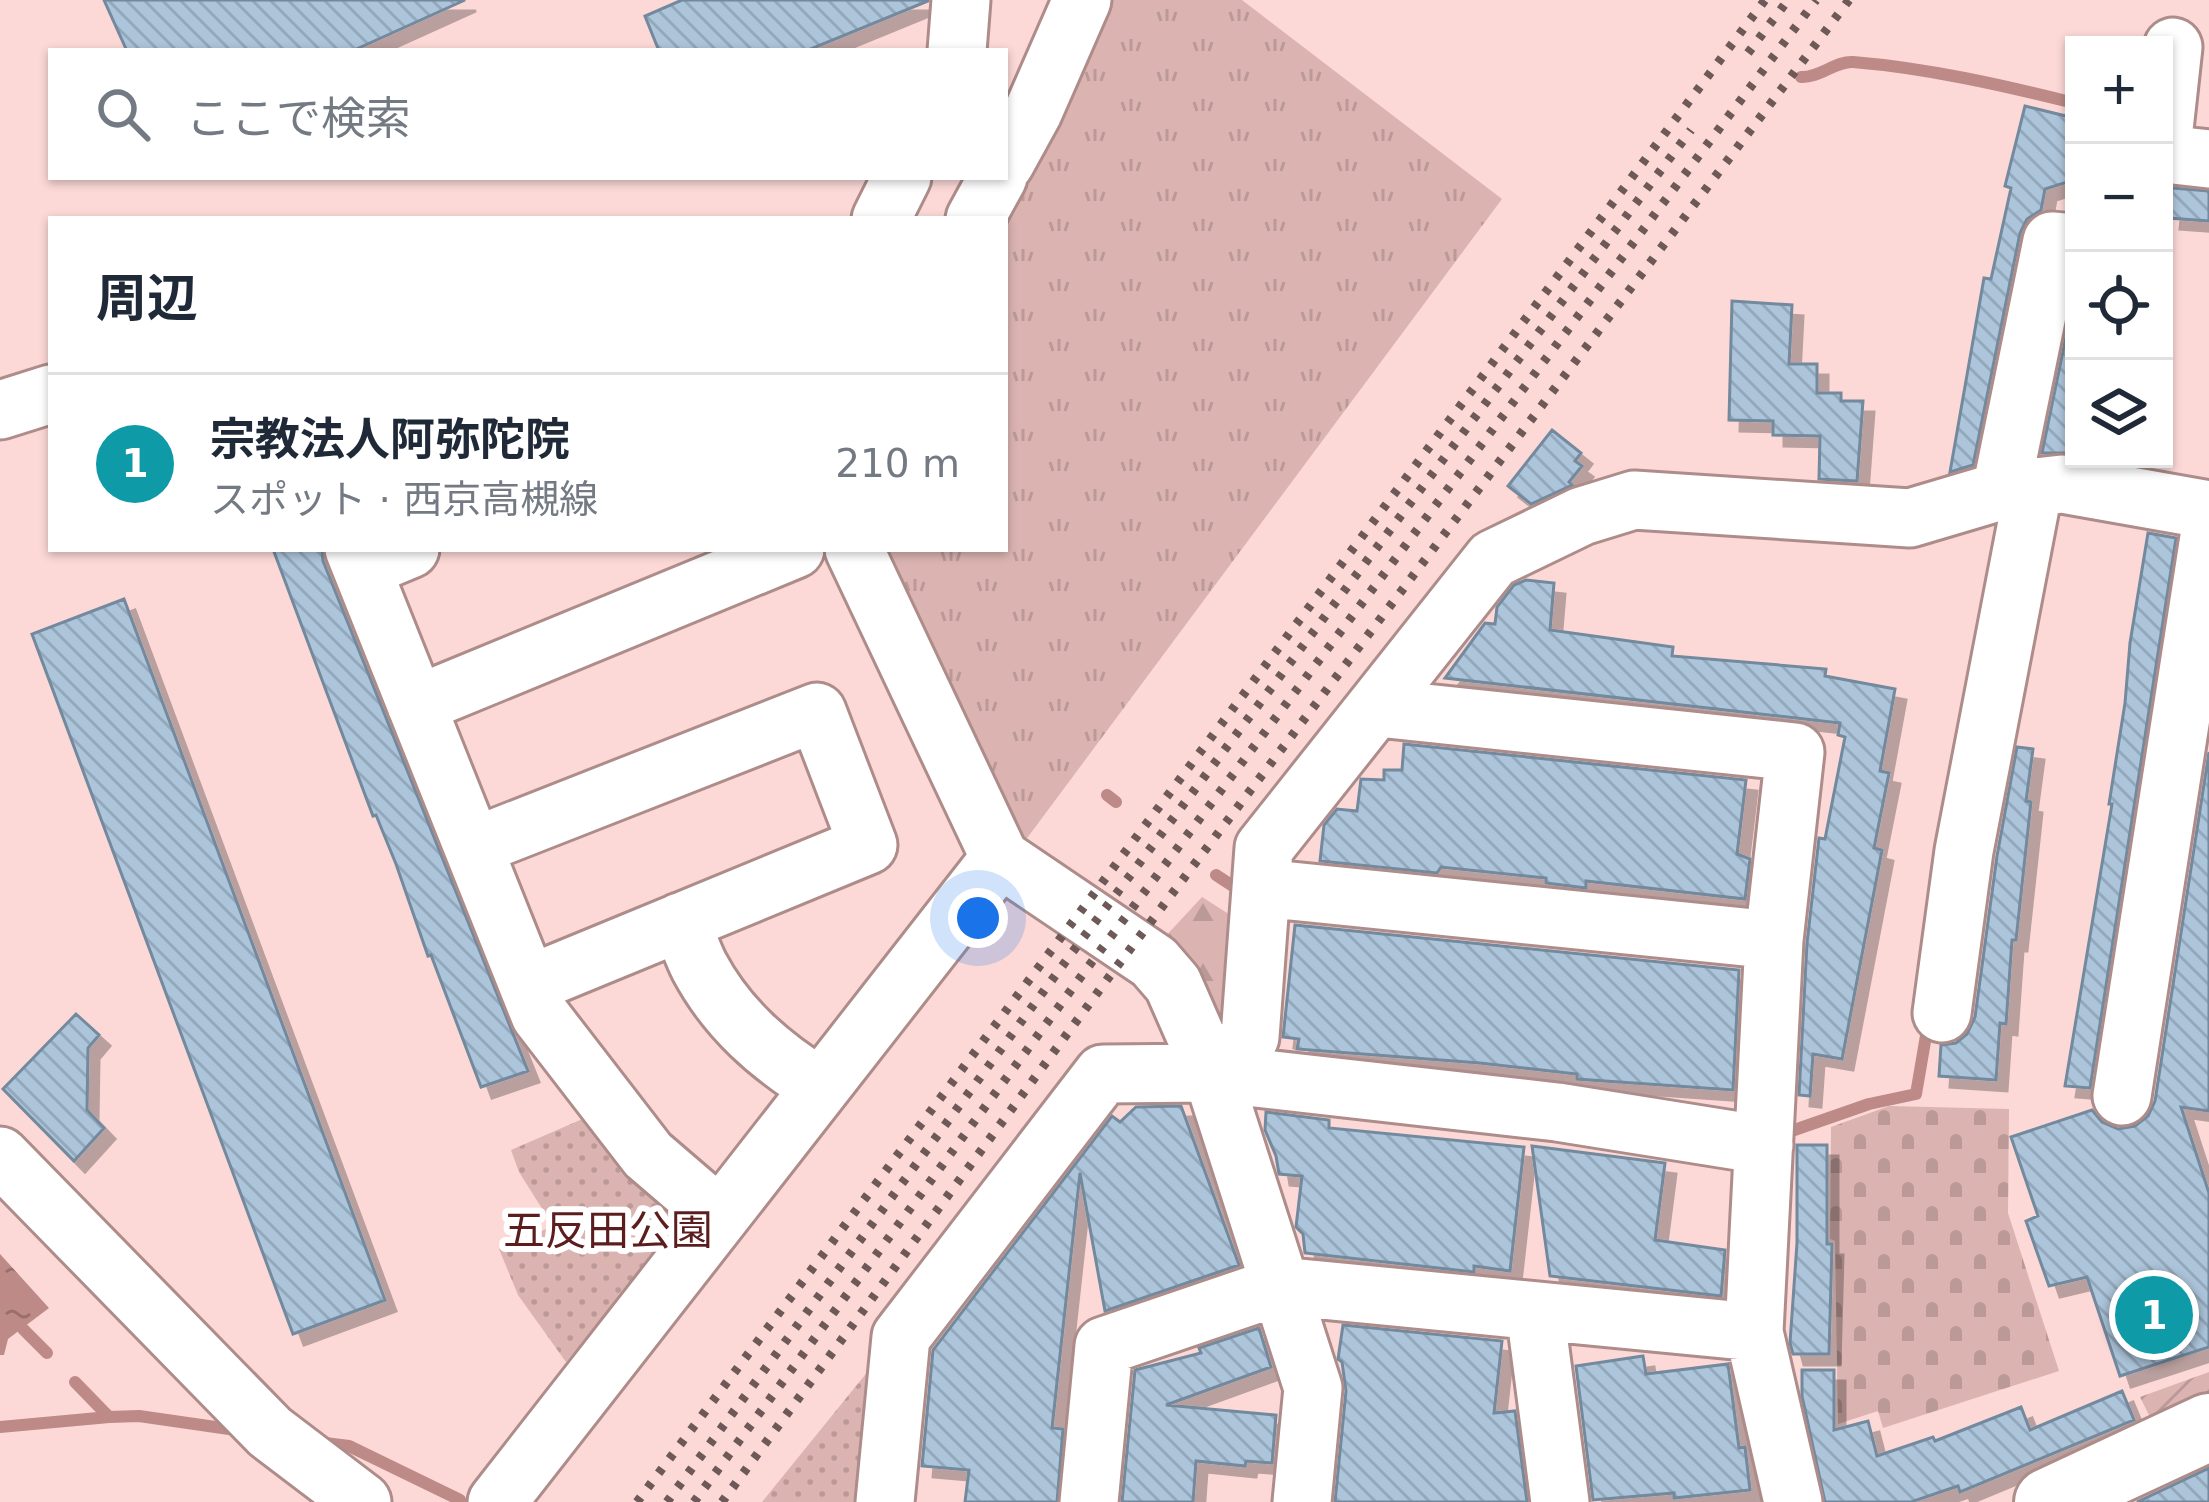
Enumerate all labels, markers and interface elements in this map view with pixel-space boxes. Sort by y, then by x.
map controls [2065,36,2173,468]
button: + [2065,36,2173,144]
search box [48,48,1008,180]
icon: search [90,81,156,147]
text: ここで検索 [186,92,411,145]
button: − [2065,144,2173,252]
button: locate [2065,252,2173,360]
text: 周辺 [96,269,198,328]
button: layers [2065,360,2173,468]
text: 宗教法人阿弥陀院 [210,413,570,466]
text: 1 [121,441,149,486]
text: 210 m [835,441,960,486]
text: スポット · 西京高槻線 [210,477,598,522]
your location [948,888,1008,948]
park label: 五反田公園 [503,1206,713,1255]
pin: 1 [2115,1270,2193,1360]

